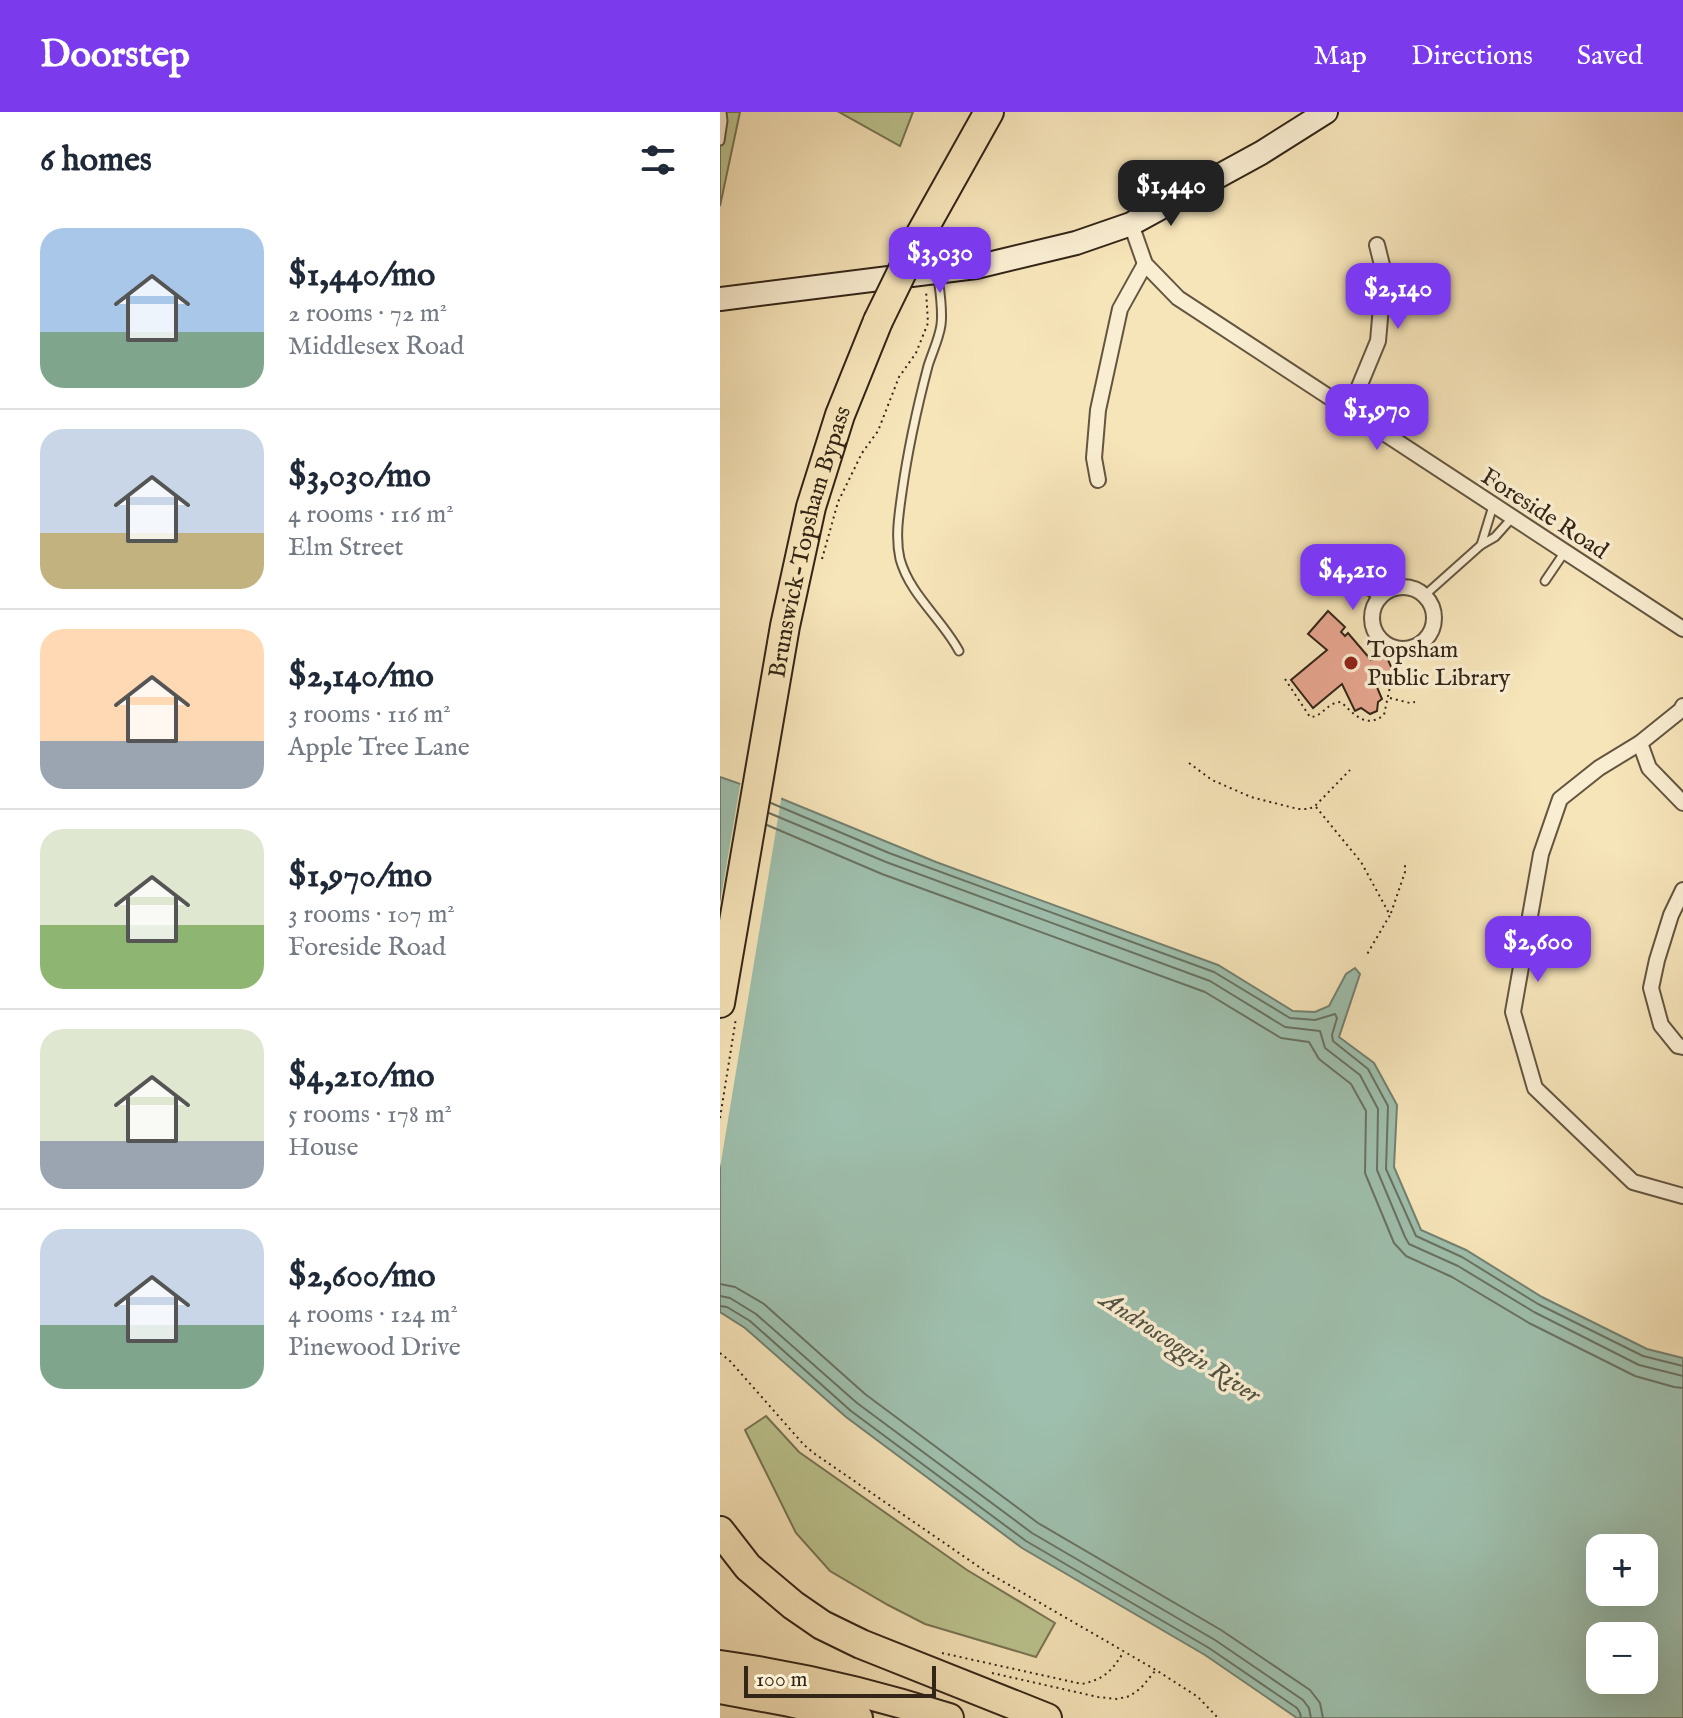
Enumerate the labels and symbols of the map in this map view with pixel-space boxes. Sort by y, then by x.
pin: $1,440 [1106,160,1236,228]
pin: $3,030 [875,227,1005,295]
pin: $2,140 [1333,263,1463,331]
pin: $1,970 [1312,384,1442,452]
street label: Brunswick-Topsham Bypass [762,402,859,680]
street label: Foreside Road [1475,462,1614,567]
pin: $4,210 [1288,544,1418,612]
place label: Topsham Public Library [1367,635,1511,694]
marker: Topsham Public Library [1342,654,1360,672]
pin: $2,600 [1473,916,1603,984]
water label: Androscoggin River [1091,1282,1267,1413]
scale bar [744,1662,936,1698]

